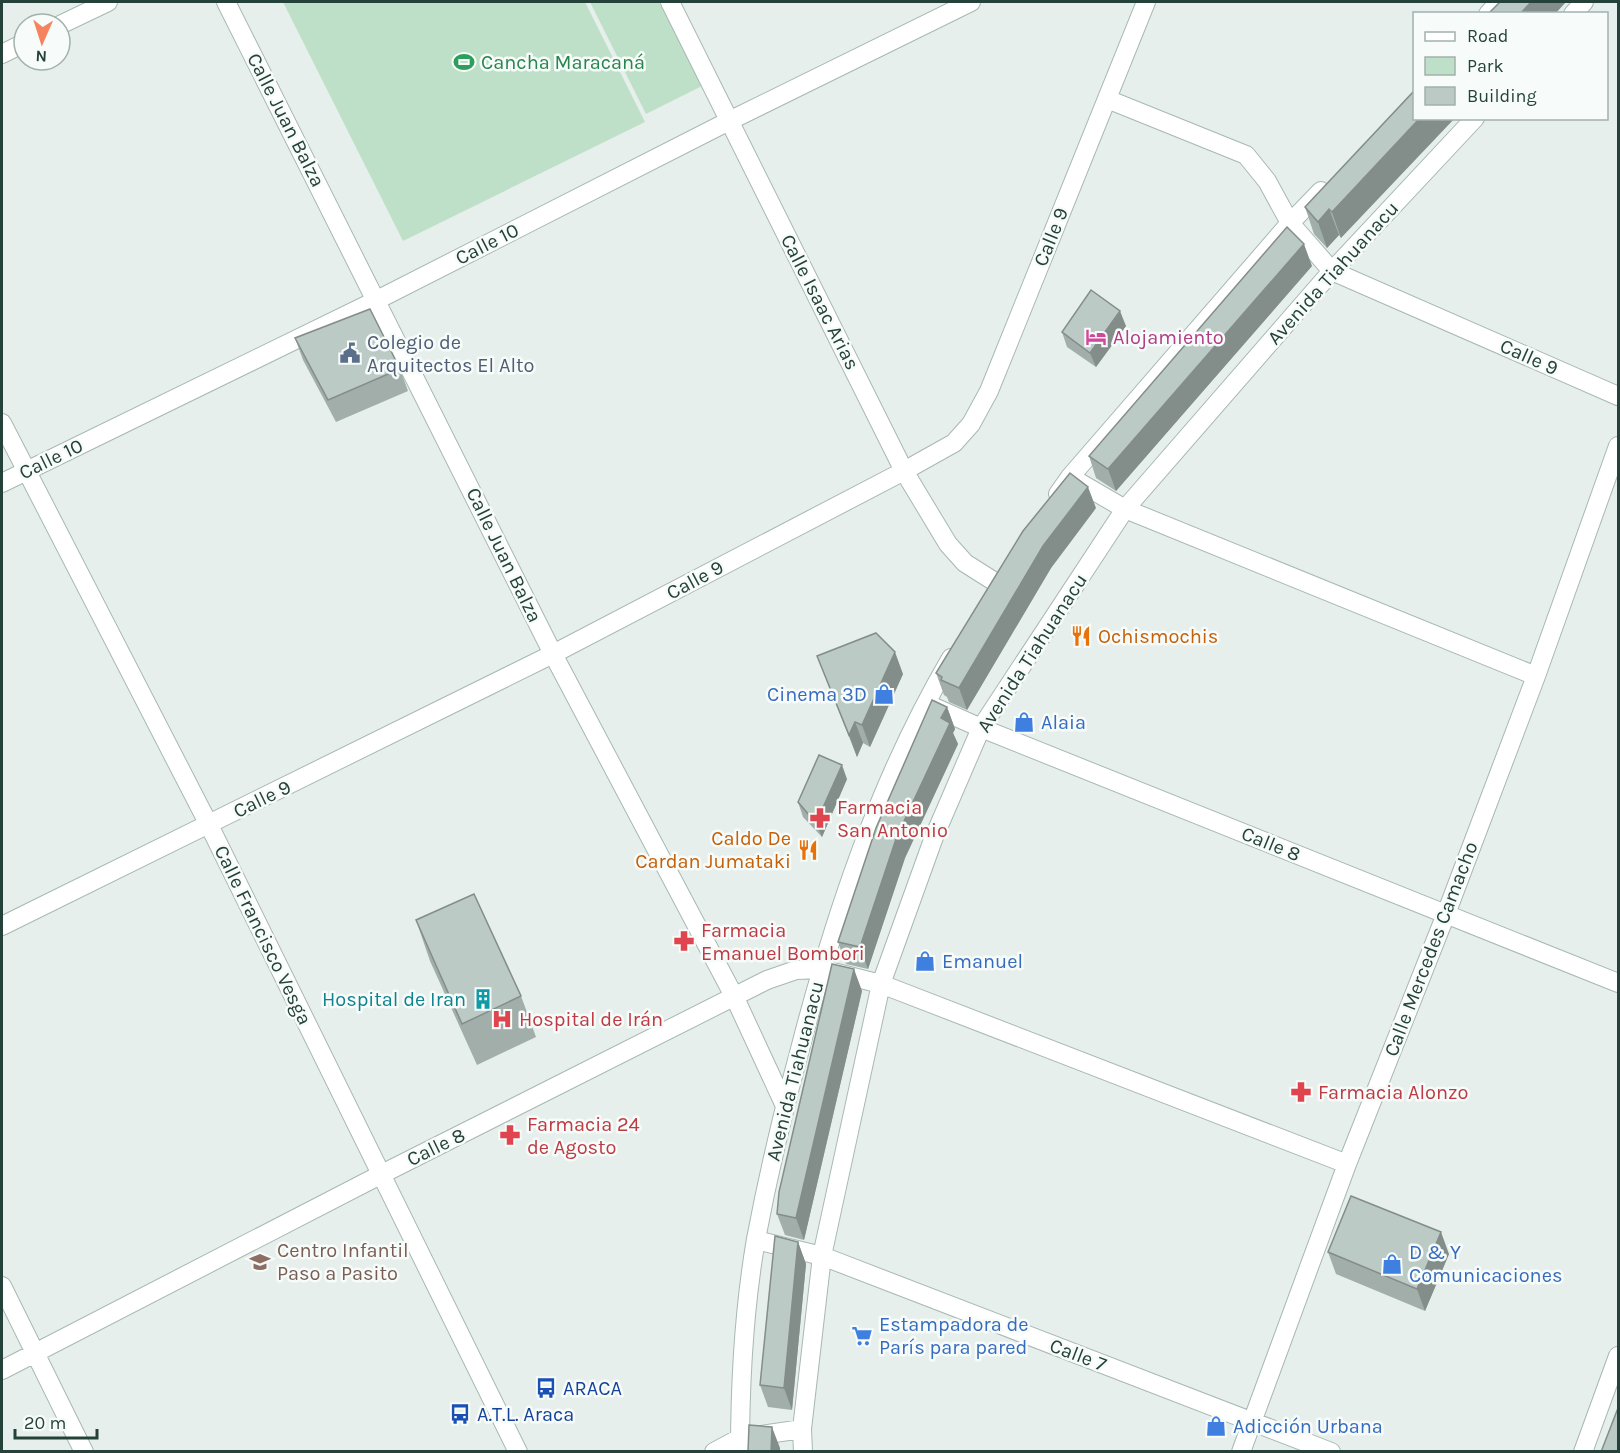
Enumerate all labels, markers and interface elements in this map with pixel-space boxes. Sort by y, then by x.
north arrow [12,12,72,72]
legend [1413,12,1608,120]
text: Road [1467,25,1508,47]
text: N [35,47,47,66]
street label: Calle Juan Balza [242,49,330,191]
sports icon: Cancha Maracaná [452,50,476,74]
place label: Cancha Maracaná [481,51,645,74]
text: Park [1467,55,1504,77]
text: Building [1467,85,1537,107]
street label: Avenida Tiahuanacu [1263,197,1403,349]
street label: Calle 9 [1029,204,1073,270]
street label: Calle 10 [451,218,523,270]
street label: Calle Isaac Arias [776,230,864,374]
hotel icon: Alojamiento [1084,325,1108,349]
place label: Alojamiento [1113,326,1224,349]
place label: Colegio de Arquitectos El Alto [367,331,534,377]
street label: Calle 9 [1496,334,1562,380]
public building icon: Colegio de Arquitectos El Alto [338,341,362,365]
street label: Calle 10 [15,434,87,484]
street label: Calle Juan Balza [461,484,547,626]
street label: Calle 9 [663,556,727,604]
street label: Avenida Tiahuanacu [972,569,1092,737]
restaurant icon: Ochismochis [1069,624,1093,648]
place label: Ochismochis [1098,625,1218,648]
shop icon: Cinema 3D [872,682,896,706]
place label: Cinema 3D [767,683,867,706]
shop icon: Alaia [1012,710,1036,734]
place label: Alaia [1041,711,1086,734]
street label: Calle 9 [230,775,294,823]
place label: Farmacia San Antonio [837,796,948,842]
pharmacy icon: Farmacia San Antonio [808,806,832,830]
street label: Calle 8 [1238,822,1304,866]
place label: Caldo De Cardan Jumataki [635,827,791,873]
restaurant icon: Caldo De Cardan Jumataki [796,838,820,862]
street label: Calle Mercedes Camacho [1379,838,1483,1060]
street label: Calle Francisco Vesga [210,842,316,1028]
place label: Farmacia Emanuel Bombori [701,919,865,965]
pharmacy icon: Farmacia Emanuel Bombori [672,929,696,953]
shop icon: Emanuel [913,949,937,973]
place label: Emanuel [942,950,1023,973]
street label: Avenida Tiahuanacu [761,979,829,1163]
building icon: Hospital de Iran [471,987,495,1011]
place label: Hospital de Iran [322,988,466,1011]
hospital icon: Hospital de Irán [490,1007,514,1031]
place label: Hospital de Irán [519,1008,663,1031]
pharmacy icon: Farmacia Alonzo [1289,1080,1313,1104]
place label: Farmacia Alonzo [1318,1081,1469,1104]
place label: Farmacia 24 de Agosto [527,1113,640,1159]
street label: Calle 8 [403,1123,469,1171]
pharmacy icon: Farmacia 24 de Agosto [498,1123,522,1147]
place label: Centro Infantil Paso a Pasito [277,1239,409,1285]
place label: D & Y Comunicaciones [1409,1241,1562,1287]
school or university icon: Centro Infantil Paso a Pasito [248,1250,272,1274]
shop icon: D & Y Comunicaciones [1380,1252,1404,1276]
place label: Estampadora de París para pared [879,1313,1029,1359]
supermarket icon: Estampadora de París para pared [850,1324,874,1348]
street label: Calle 7 [1046,1334,1110,1377]
bus stop icon: ARACA [534,1376,558,1400]
place label: ARACA [563,1377,622,1400]
scale bar [15,1402,98,1440]
bus stop icon: A.T.L. Araca [448,1402,472,1426]
place label: A.T.L. Araca [477,1403,574,1426]
text: 20 m [24,1412,66,1434]
shop icon: Adicción Urbana [1204,1414,1228,1438]
place label: Adicción Urbana [1233,1415,1383,1438]

